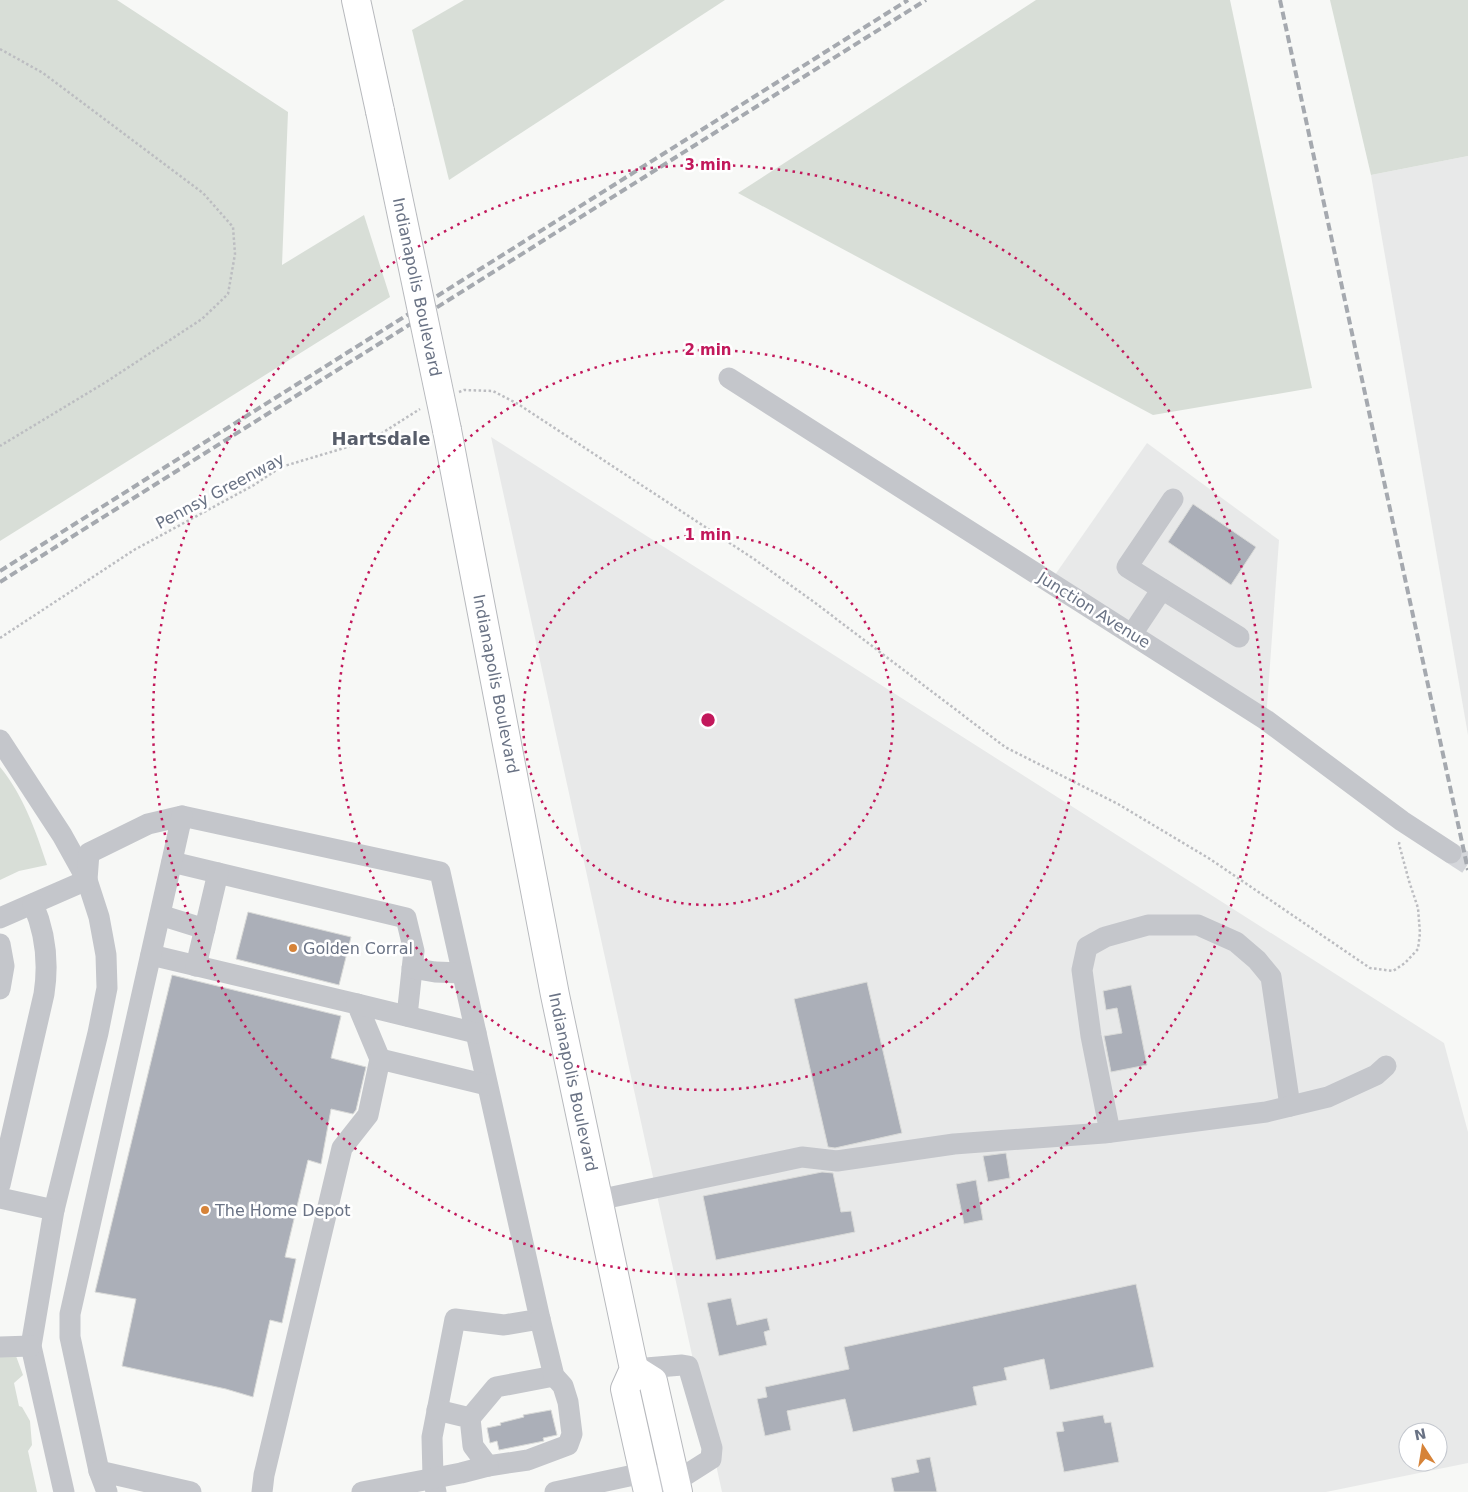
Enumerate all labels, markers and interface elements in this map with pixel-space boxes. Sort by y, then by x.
text: 3 min [684,156,732,174]
street label: Indianapolis Boulevard [389,196,445,378]
text: 2 min [684,341,732,359]
district label: Hartsdale [332,428,430,449]
street label: Pennsy Greenway [152,449,288,533]
text: 1 min [684,526,732,544]
street label: Junction Avenue [1033,567,1154,652]
street label: Indianapolis Boulevard [469,593,523,775]
centre of rings [699,711,717,729]
place label: Golden Corral [303,939,413,958]
marker: Golden Corral [287,942,299,954]
street label: Indianapolis Boulevard [545,991,601,1173]
place label: The Home Depot [214,1201,351,1220]
marker: The Home Depot [199,1204,211,1216]
north arrow [1398,1422,1448,1472]
text: N [1413,1425,1428,1443]

